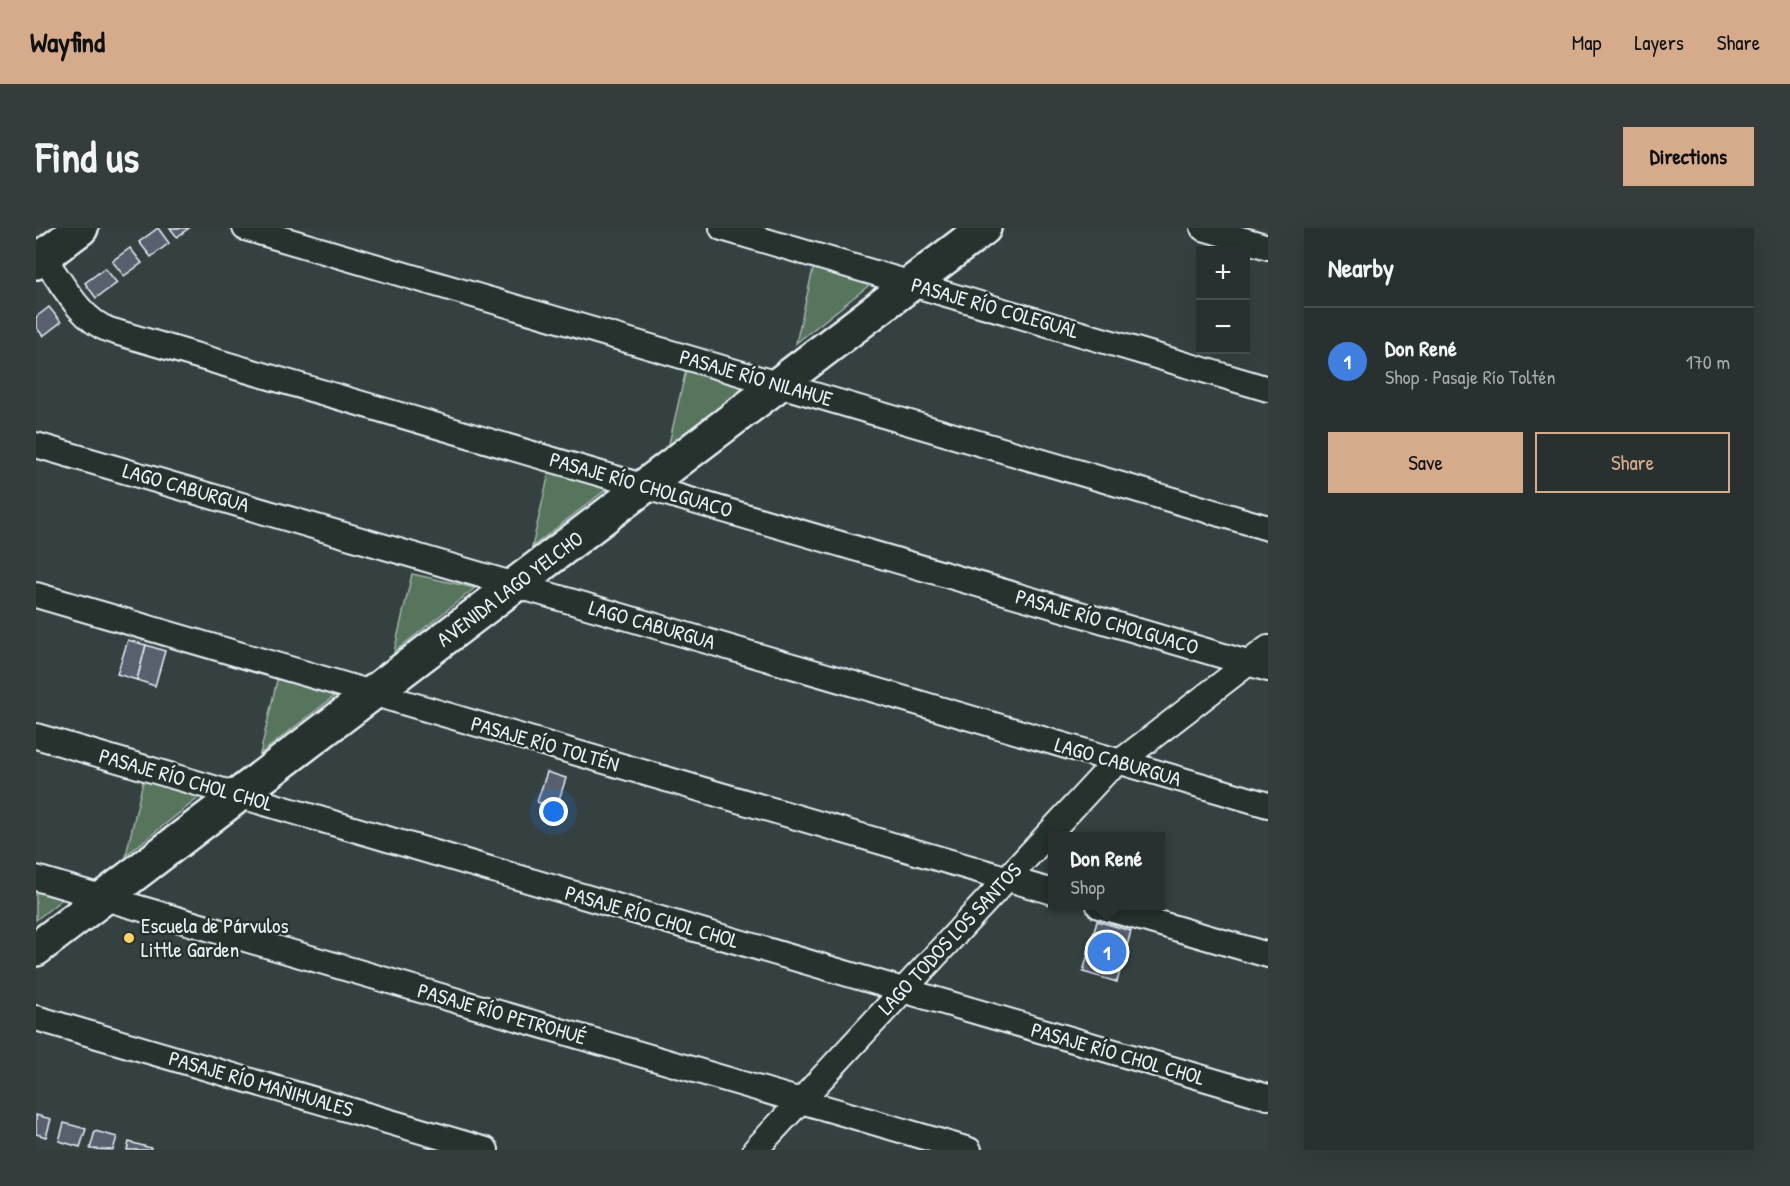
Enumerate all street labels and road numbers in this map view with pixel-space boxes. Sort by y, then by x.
street label: PASAJE RÍO COLEGUAL [908,270,1082,345]
street label: PASAJE RÍO NILAHUE [676,342,836,413]
street label: PASAJE RÍO CHOLGUACO [546,445,736,525]
street label: LAGO CABURGUA [120,456,253,519]
street label: AVENIDA LAGO YELCHO [430,524,589,653]
street label: PASAJE RÍO CHOLGUACO [1012,582,1202,662]
street label: LAGO CABURGUA [586,593,719,656]
street label: PASAJE RÍO TOLTÉN [468,709,623,779]
street label: LAGO CABURGUA [1052,730,1185,793]
street label: PASAJE RÍO CHOL CHOL [96,741,277,818]
street label: LAGO TODOS LOS SANTOS [871,856,1028,1021]
street label: PASAJE RÍO CHOL CHOL [562,878,743,955]
street label: PASAJE RÍO PETROHUÉ [414,976,590,1051]
street label: PASAJE RÍO CHOL CHOL [1028,1015,1209,1092]
street label: PASAJE RÍO MAÑIHUALES [166,1043,357,1124]

